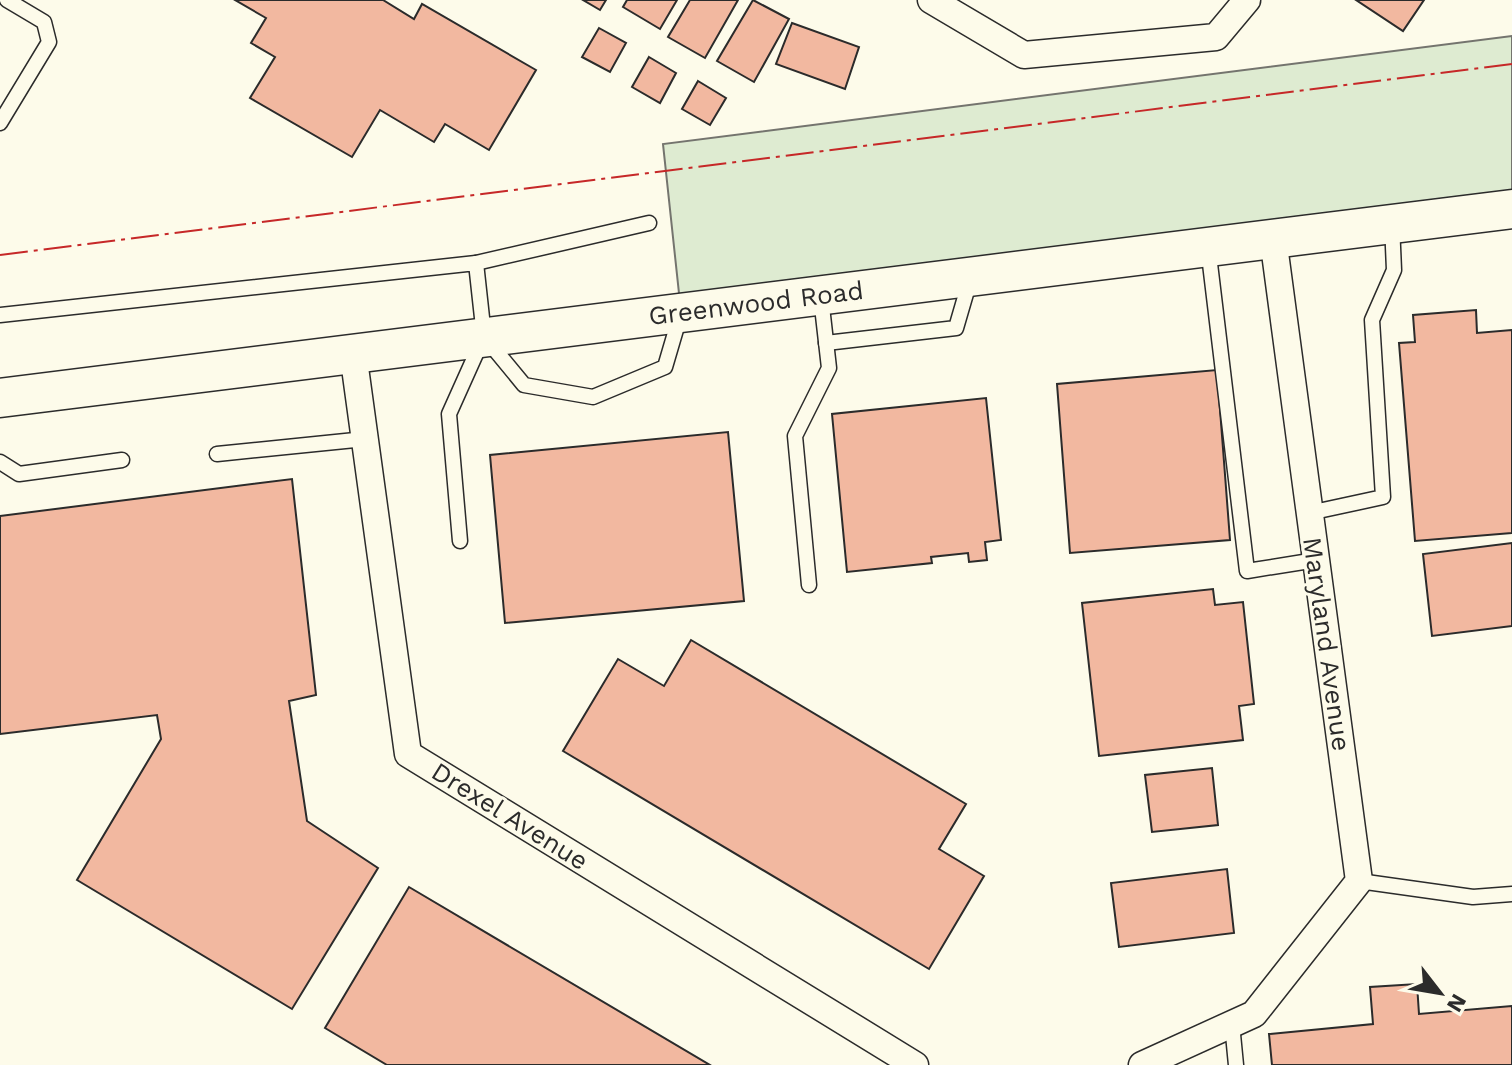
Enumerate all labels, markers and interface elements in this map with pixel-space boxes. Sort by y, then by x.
street label: Greenwood Road [647,275,865,331]
street label: Maryland Avenue [1297,535,1357,753]
street label: Drexel Avenue [426,756,594,876]
north arrow [1400,953,1480,1033]
text: N [1442,990,1472,1016]

